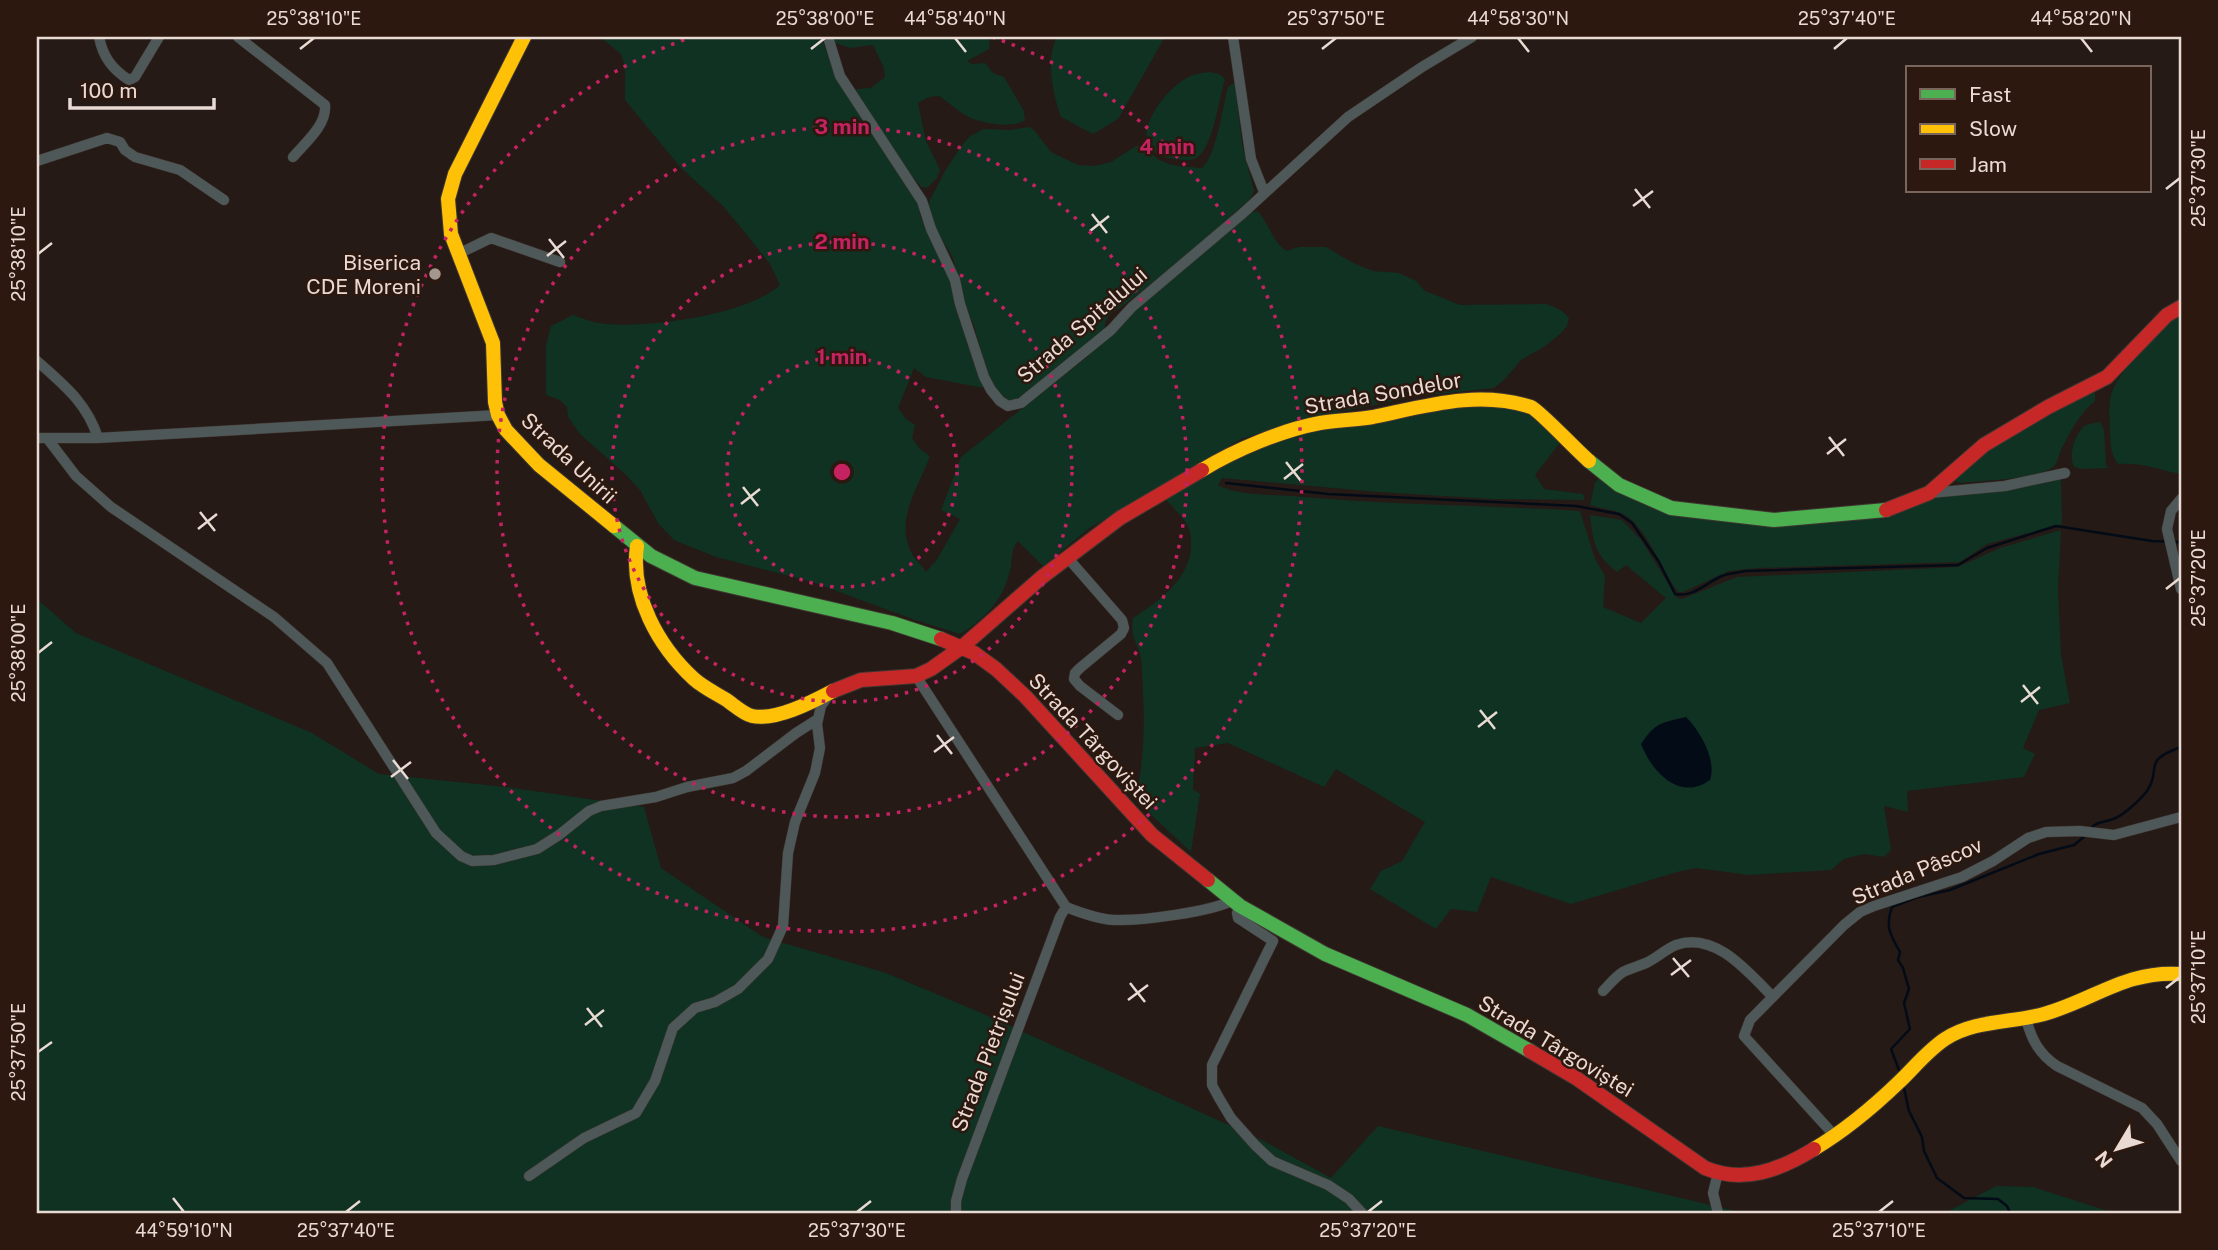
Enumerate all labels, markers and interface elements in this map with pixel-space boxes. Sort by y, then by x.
text: 25°38'10"E [266,8,362,29]
text: 25°38'00"E [776,8,874,29]
text: 44°58'40"N [904,8,1006,29]
text: 25°37'50"E [1287,8,1385,29]
text: 44°58'30"N [1467,8,1569,29]
text: 25°37'40"E [1798,8,1896,29]
text: 44°58'20"N [2030,8,2132,29]
scale bar [70,66,214,110]
legend [1906,66,2152,192]
text: 100 m [80,78,137,103]
text: Fast [1969,82,2011,107]
text: 3 min [814,114,870,139]
text: Slow [1969,116,2017,141]
text: 25°37'30"E [2188,129,2209,227]
text: 4 min [1139,134,1195,159]
text: Jam [1969,152,2007,177]
text: 25°38'10"E [8,206,29,302]
text: 2 min [814,229,870,254]
place label: Biserica CDE Moreni [306,250,421,299]
street label: Strada Spitalului [1012,262,1152,388]
marker: Biserica CDE Moreni [427,266,443,282]
text: 1 min [817,344,867,369]
street label: Strada Sondelor [1303,367,1463,419]
street label: Strada Unirii [516,407,622,509]
centre of rings [830,460,854,484]
text: 25°37'20"E [2188,529,2209,627]
text: 25°38'00"E [8,604,29,702]
street label: Strada Târgoviștei [1024,668,1162,814]
street label: Strada Pâscov [1848,832,1986,910]
text: 25°37'10"E [2188,930,2209,1024]
street label: Strada Pietrișului [946,969,1030,1135]
street label: Strada Târgoviștei [1474,990,1638,1102]
text: 25°37'50"E [8,1003,29,1101]
north arrow [2082,1114,2152,1184]
text: N [2090,1147,2117,1172]
text: 44°59'10"N [135,1220,233,1241]
text: 25°37'40"E [297,1220,395,1241]
text: 25°37'30"E [808,1220,906,1241]
text: 25°37'20"E [1319,1220,1417,1241]
text: 25°37'10"E [1832,1220,1926,1241]

